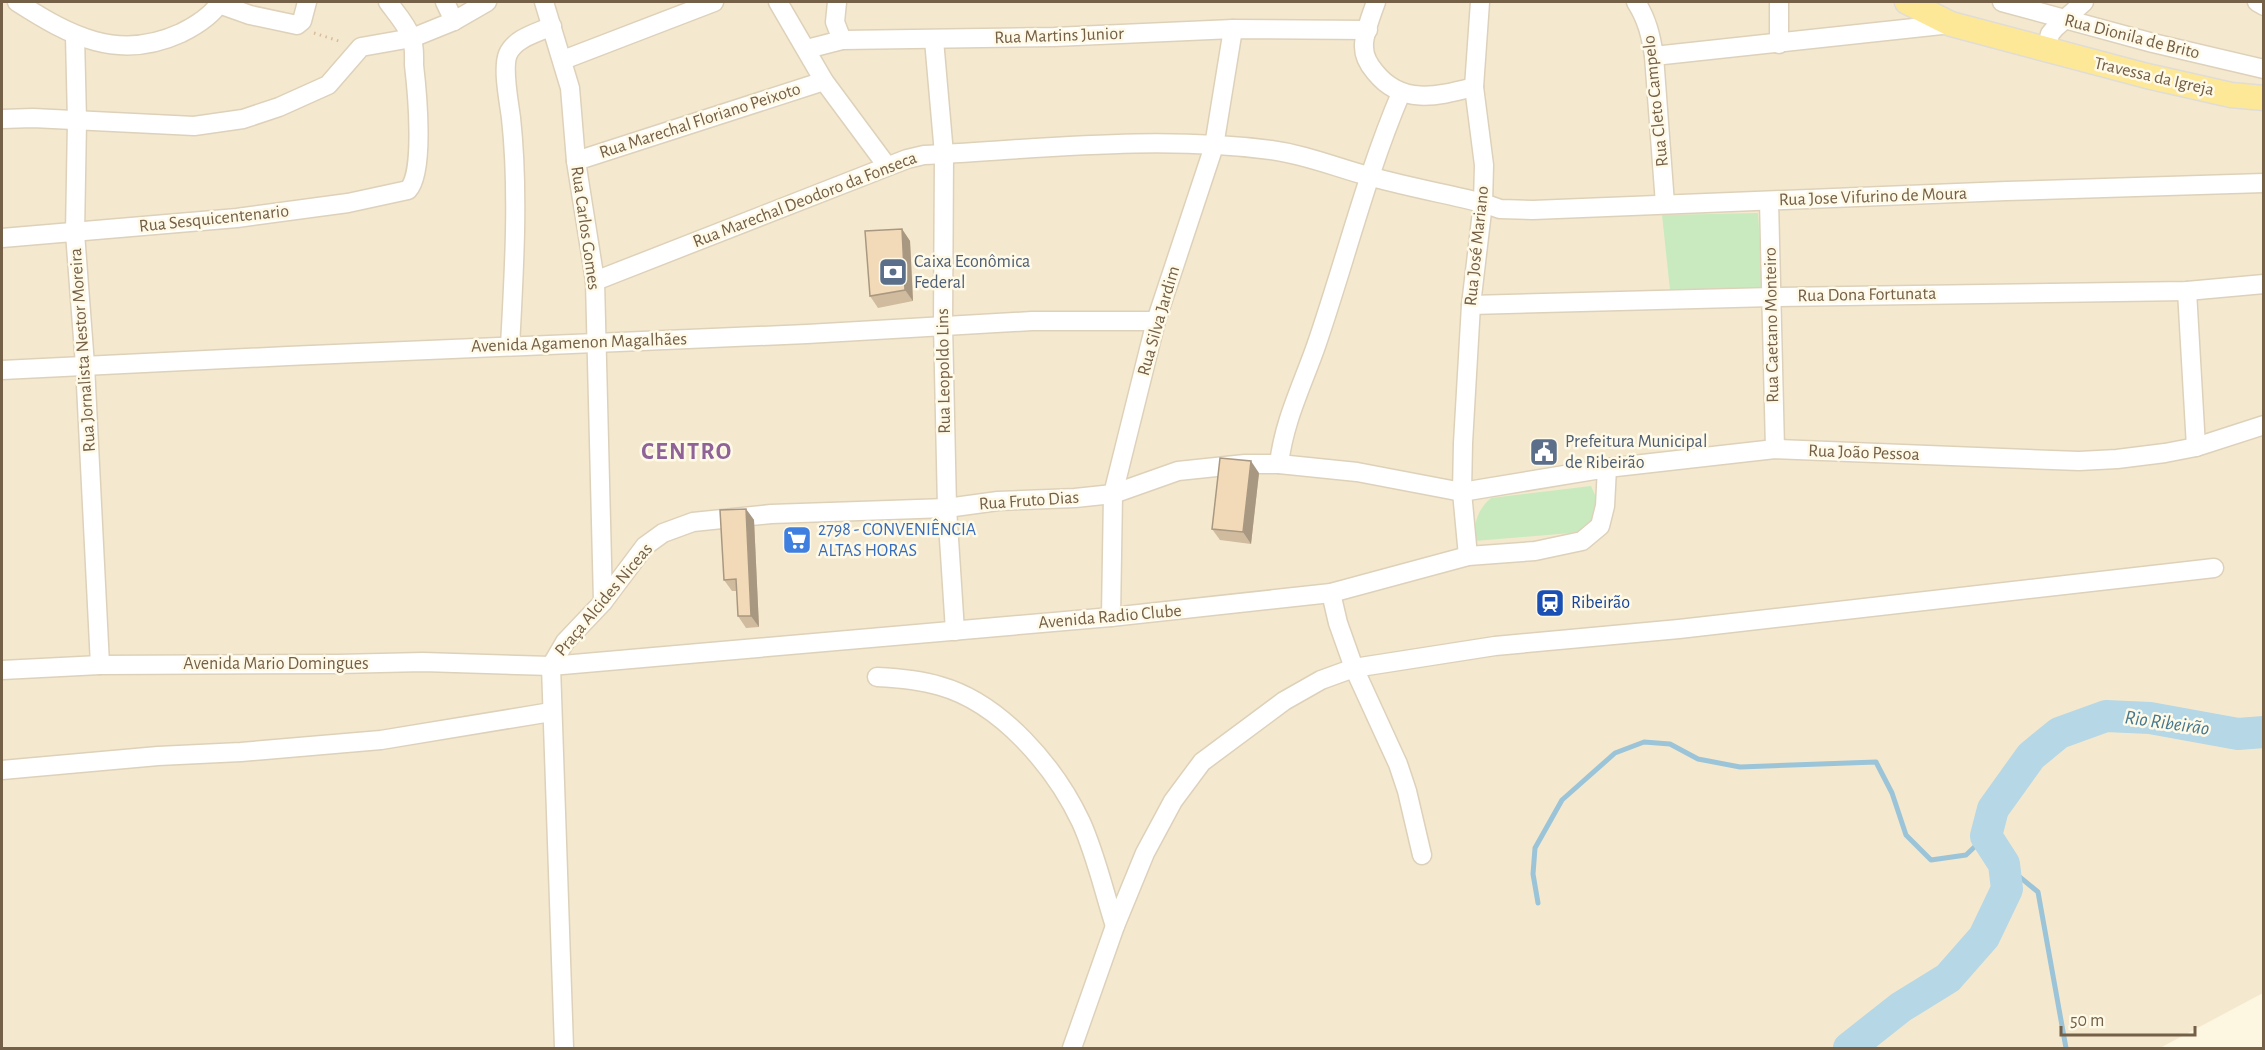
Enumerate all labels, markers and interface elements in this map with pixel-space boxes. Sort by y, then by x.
street label: Rua Dionila de Brito [2063,11,2202,63]
street label: Rua Martins Junior [994,25,1124,47]
street label: Rua Cleto Campelo [1640,34,1672,168]
street label: Travessa da Igreja [2092,54,2216,100]
street label: Rua Marechal Floriano Peixoto [597,80,803,162]
street label: Rua Marechal Deodoro da Fonseca [690,149,920,251]
street label: Rua Carlos Gomes [567,165,603,291]
street label: Rua José Mariano [1462,185,1492,307]
street label: Rua Jose Vifurino de Moura [1778,185,1968,209]
street label: Rua Sesquicentenario [138,202,290,236]
street label: Rua Jornalista Nestor Moreira [67,247,99,453]
street label: Rua Caetano Monteiro [1762,247,1782,403]
place label: Caixa Econômica Federal [914,253,1030,292]
bank icon: Caixa Econômica Federal [877,256,909,288]
street label: Rua Silva Jardim [1135,264,1183,378]
street label: Rua Dona Fortunata [1797,285,1937,305]
street label: Rua Leopoldo Lins [934,308,954,434]
street label: Avenida Agamenon Magalhães [471,330,687,356]
place label: Prefeitura Municipal de Ribeirão [1565,433,1707,472]
public building icon: Prefeitura Municipal de Ribeirão [1528,436,1560,468]
district label: CENTRO [641,440,733,464]
street label: Rua João Pessoa [1808,442,1920,464]
street label: Rua Fruto Dias [978,489,1080,513]
place label: 2798 - CONVENIÊNCIA ALTAS HORAS [818,518,977,560]
supermarket icon: 2798 - CONVENIÊNCIA ALTAS HORAS [781,524,813,556]
street label: Praça Alcides Niceas [552,540,656,660]
station icon: Ribeirão [1534,587,1566,619]
place label: Ribeirão [1571,594,1630,612]
street label: Avenida Radio Clube [1038,602,1182,632]
street label: Avenida Mario Domingues [183,655,369,673]
water label: Rio Ribeirão [2123,707,2211,739]
scale bar [2061,999,2194,1037]
text: 50 m [2070,1012,2104,1030]

